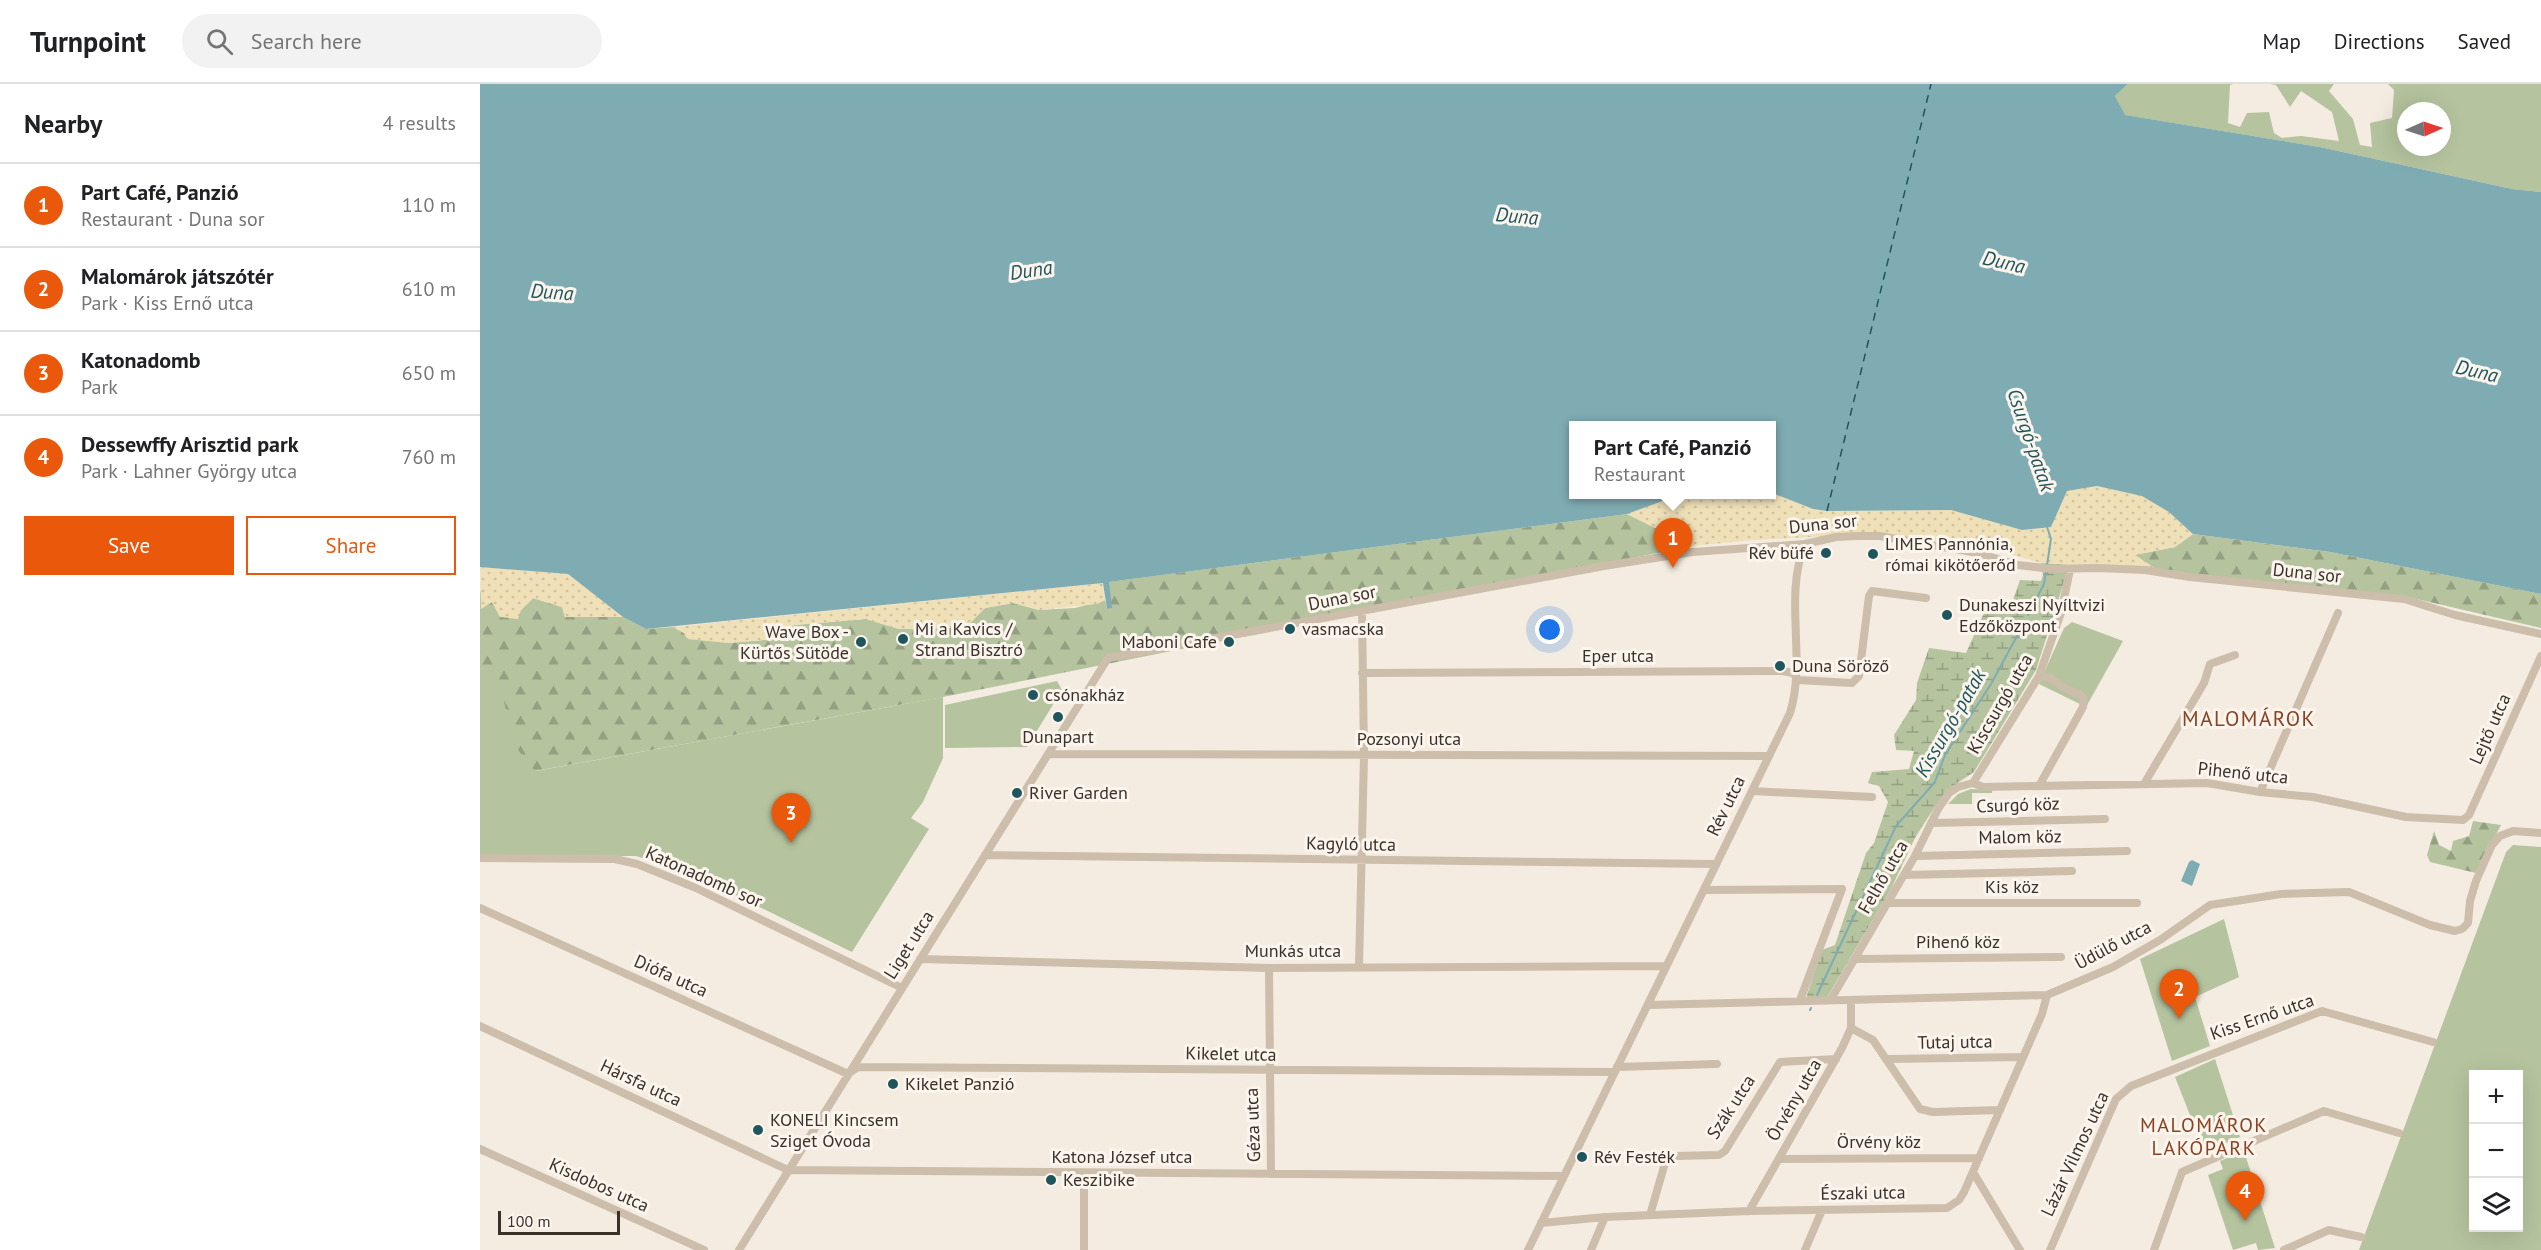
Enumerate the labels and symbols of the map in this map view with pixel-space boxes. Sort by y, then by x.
north arrow [2397,102,2451,156]
water label: Duna [1495,201,1540,231]
water label: Duna [1980,245,2028,280]
water label: Duna [1008,254,1054,286]
water label: Duna [530,278,575,306]
water label: Duna [2453,354,2501,389]
water label: Csurgó-patak [2001,385,2061,496]
street label: Duna sor [1788,508,1858,539]
pin: 1 [1654,518,1692,568]
place label: LIMES Pannónia, római kikötőerőd [1885,532,2016,576]
place label: Rév büfé [1748,541,1814,564]
marker: Rév büfé [1819,546,1833,560]
marker: LIMES Pannónia, római kikötőerőd [1866,547,1880,561]
street label: Duna sor [2272,557,2342,588]
street label: Duna sor [1306,580,1378,615]
place label: Dunakeszi Nyíltvizi Edzőközpont [1959,593,2105,637]
marker: Dunakeszi Nyíltvizi Edzőközpont [1940,608,1954,622]
your location [1535,615,1564,644]
place label: Mi a Kavics / Strand Bisztró [915,617,1023,661]
place label: vasmacska [1302,617,1384,640]
place label: Wave Box - Kürtős Sütöde [740,620,849,664]
marker: vasmacska [1283,622,1297,636]
place label: Maboni Cafe [1121,630,1217,653]
marker: Mi a Kavics / Strand Bisztró [896,632,910,646]
marker: Wave Box - Kürtős Sütöde [854,635,868,649]
marker: Maboni Cafe [1222,635,1236,649]
street label: Eper utca [1582,644,1654,667]
street label: Kiscsurgó utca [1962,650,2037,758]
place label: Duna Söröző [1792,654,1889,677]
marker: Duna Söröző [1773,659,1787,673]
water label: Kissurgó-patak [1909,663,1992,782]
place label: csónakház [1045,683,1125,706]
marker: csónakház [1026,688,1040,702]
street label: Lejtő utca [2464,690,2515,768]
district label: MALOMÁROK [2182,705,2316,732]
marker: Dunapart [1051,710,1065,724]
place label: Dunapart [1022,725,1094,748]
street label: Pozsonyi utca [1357,727,1461,750]
street label: Pihenő utca [2197,756,2289,789]
street label: Rév utca [1701,772,1750,840]
place label: River Garden [1029,781,1128,804]
marker: River Garden [1010,786,1024,800]
street label: Csurgó köz [1976,792,2060,817]
pin: 3 [772,794,810,843]
street label: Malom köz [1978,824,2062,849]
street label: Kagyló utca [1306,831,1396,856]
street label: Felhő utca [1852,836,1913,917]
street label: Katonadomb sor [642,841,766,913]
street label: Kis köz [1985,875,2039,898]
street label: Liget utca [879,906,939,983]
street label: Üdülő utca [2071,915,2155,974]
street label: Pihenő köz [1916,930,2000,953]
street label: Munkás utca [1245,939,1341,962]
street label: Diófa utca [631,949,712,1002]
pin: 2 [2160,970,2198,1019]
street label: Kiss Ernő utca [2207,988,2317,1045]
street label: Tutaj utca [1917,1029,1993,1054]
street label: Kikelet utca [1185,1041,1277,1066]
street label: Hársfa utca [597,1054,685,1111]
street label: Örvény utca [1761,1055,1826,1145]
street label: Szák utca [1701,1070,1760,1143]
place label: Kikelet Panzió [905,1072,1014,1095]
marker: Kikelet Panzió [886,1077,900,1091]
street label: Géza utca [1240,1087,1265,1163]
street label: Lázár Vilmos utca [2036,1088,2114,1220]
place label: KONELI Kincsem Sziget Óvoda [770,1108,899,1152]
district label: MALOMÁROK LAKÓPARK [2140,1112,2268,1161]
marker: KONELI Kincsem Sziget Óvoda [751,1123,765,1137]
street label: Örvény köz [1837,1130,1921,1153]
street label: Katona József utca [1051,1145,1193,1168]
place label: Rév Festék [1594,1145,1676,1168]
marker: Rév Festék [1575,1150,1589,1164]
street label: Kisdobos utca [546,1152,653,1217]
place label: Keszibike [1063,1168,1135,1191]
pin: 4 [2226,1172,2264,1221]
marker: Keszibike [1044,1173,1058,1187]
street label: Északi utca [1820,1180,1906,1205]
scale bar [498,1208,620,1236]

